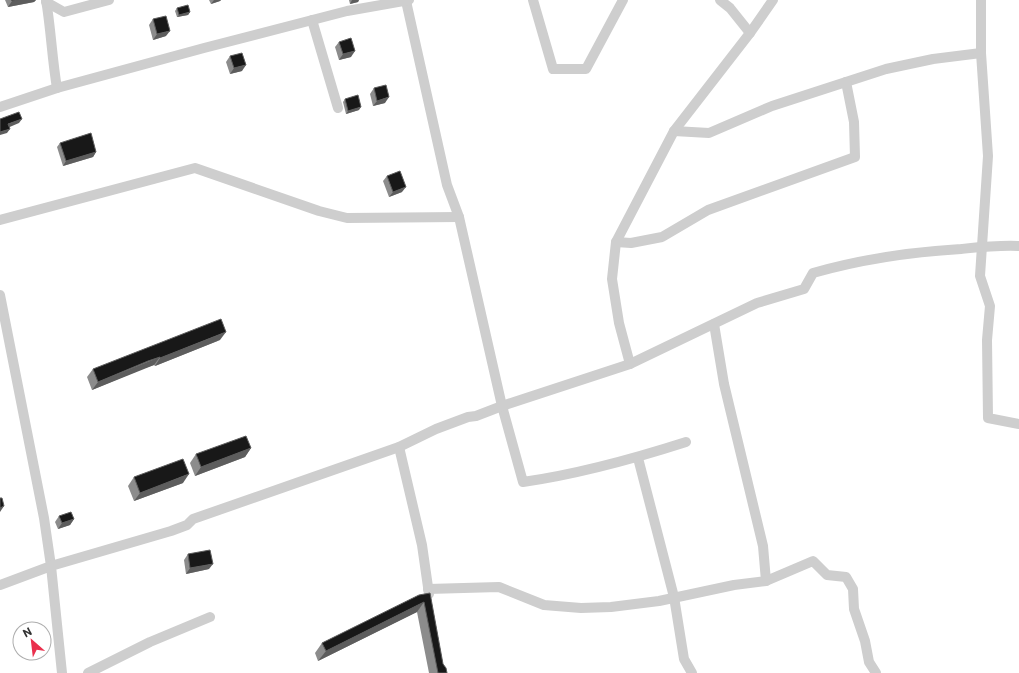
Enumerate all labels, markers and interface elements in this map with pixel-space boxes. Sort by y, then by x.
north arrow [12,621,52,661]
text: N [20,624,34,639]

